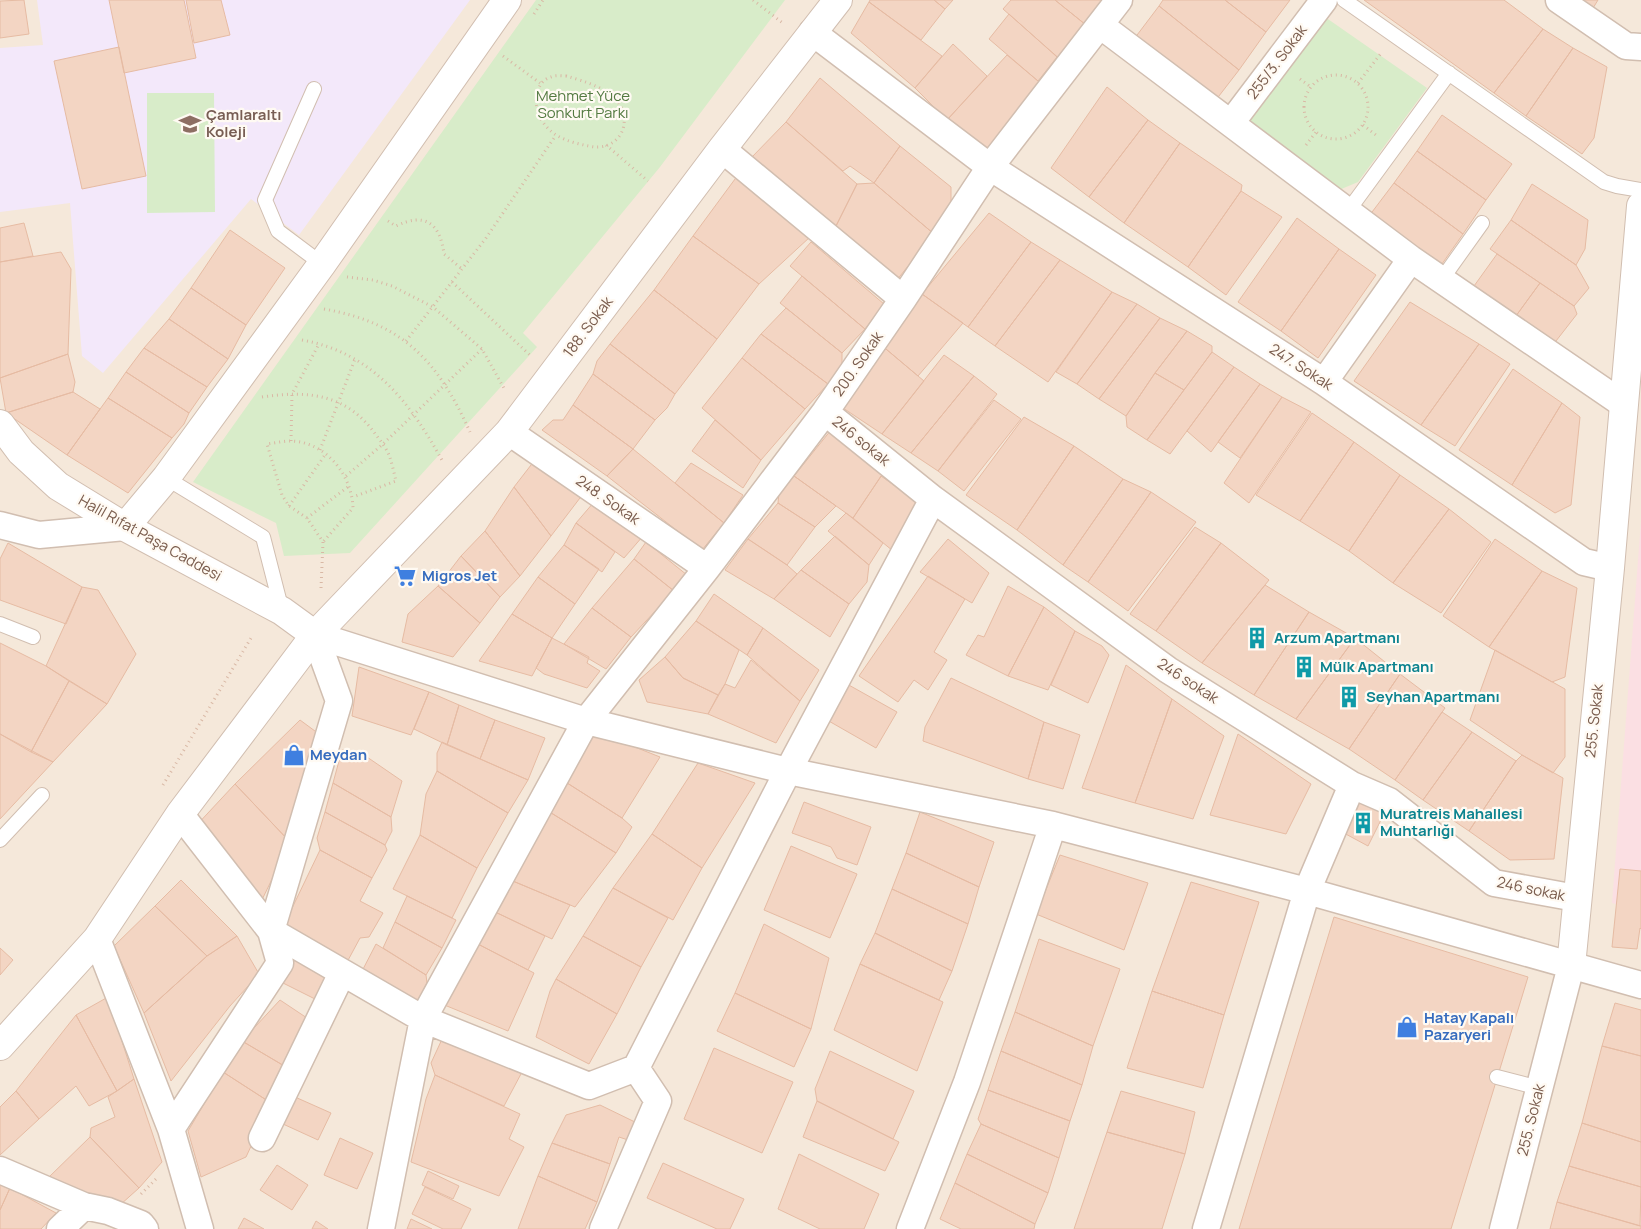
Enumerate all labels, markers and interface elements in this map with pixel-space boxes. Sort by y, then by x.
street label: 255/3. Sokak [1242,20,1312,103]
park label: Mehmet Yüce Sonkurt Parkı [536,85,630,123]
place label: Çamlaraltı Koleji [206,104,281,142]
school or university icon: Çamlaraltı Koleji [177,111,203,137]
street label: 188. Sokak [558,291,618,362]
street label: 200. Sokak [827,327,888,400]
street label: 247. Sokak [1265,338,1338,395]
street label: 246 sokak [828,411,895,471]
street label: 248. Sokak [572,470,645,530]
street label: Halil Rıfat Paşa Caddesi [75,489,226,586]
supermarket icon: Migros Jet [392,563,418,589]
place label: Migros Jet [422,565,497,586]
building icon: Arzum Apartmanı [1244,625,1270,651]
place label: Arzum Apartmanı [1274,627,1400,648]
street label: 246 sokak [1153,653,1224,709]
building icon: Mülk Apartmanı [1291,654,1317,680]
place label: Mülk Apartmanı [1320,656,1434,677]
street label: 255. Sokak [1579,682,1608,759]
building icon: Seyhan Apartmanı [1336,684,1362,710]
place label: Seyhan Apartmanı [1366,686,1500,707]
shop icon: Meydan [281,742,307,768]
place label: Meydan [310,744,367,765]
place label: Muratreis Mahallesi Muhtarlığı [1380,803,1523,841]
building icon: Muratreis Mahallesi Muhtarlığı [1350,810,1376,836]
street label: 246 sokak [1495,871,1568,906]
place label: Hatay Kapalı Pazaryeri [1424,1007,1514,1045]
shop icon: Hatay Kapalı Pazaryeri [1394,1014,1420,1040]
street label: 255. Sokak [1511,1081,1550,1158]

